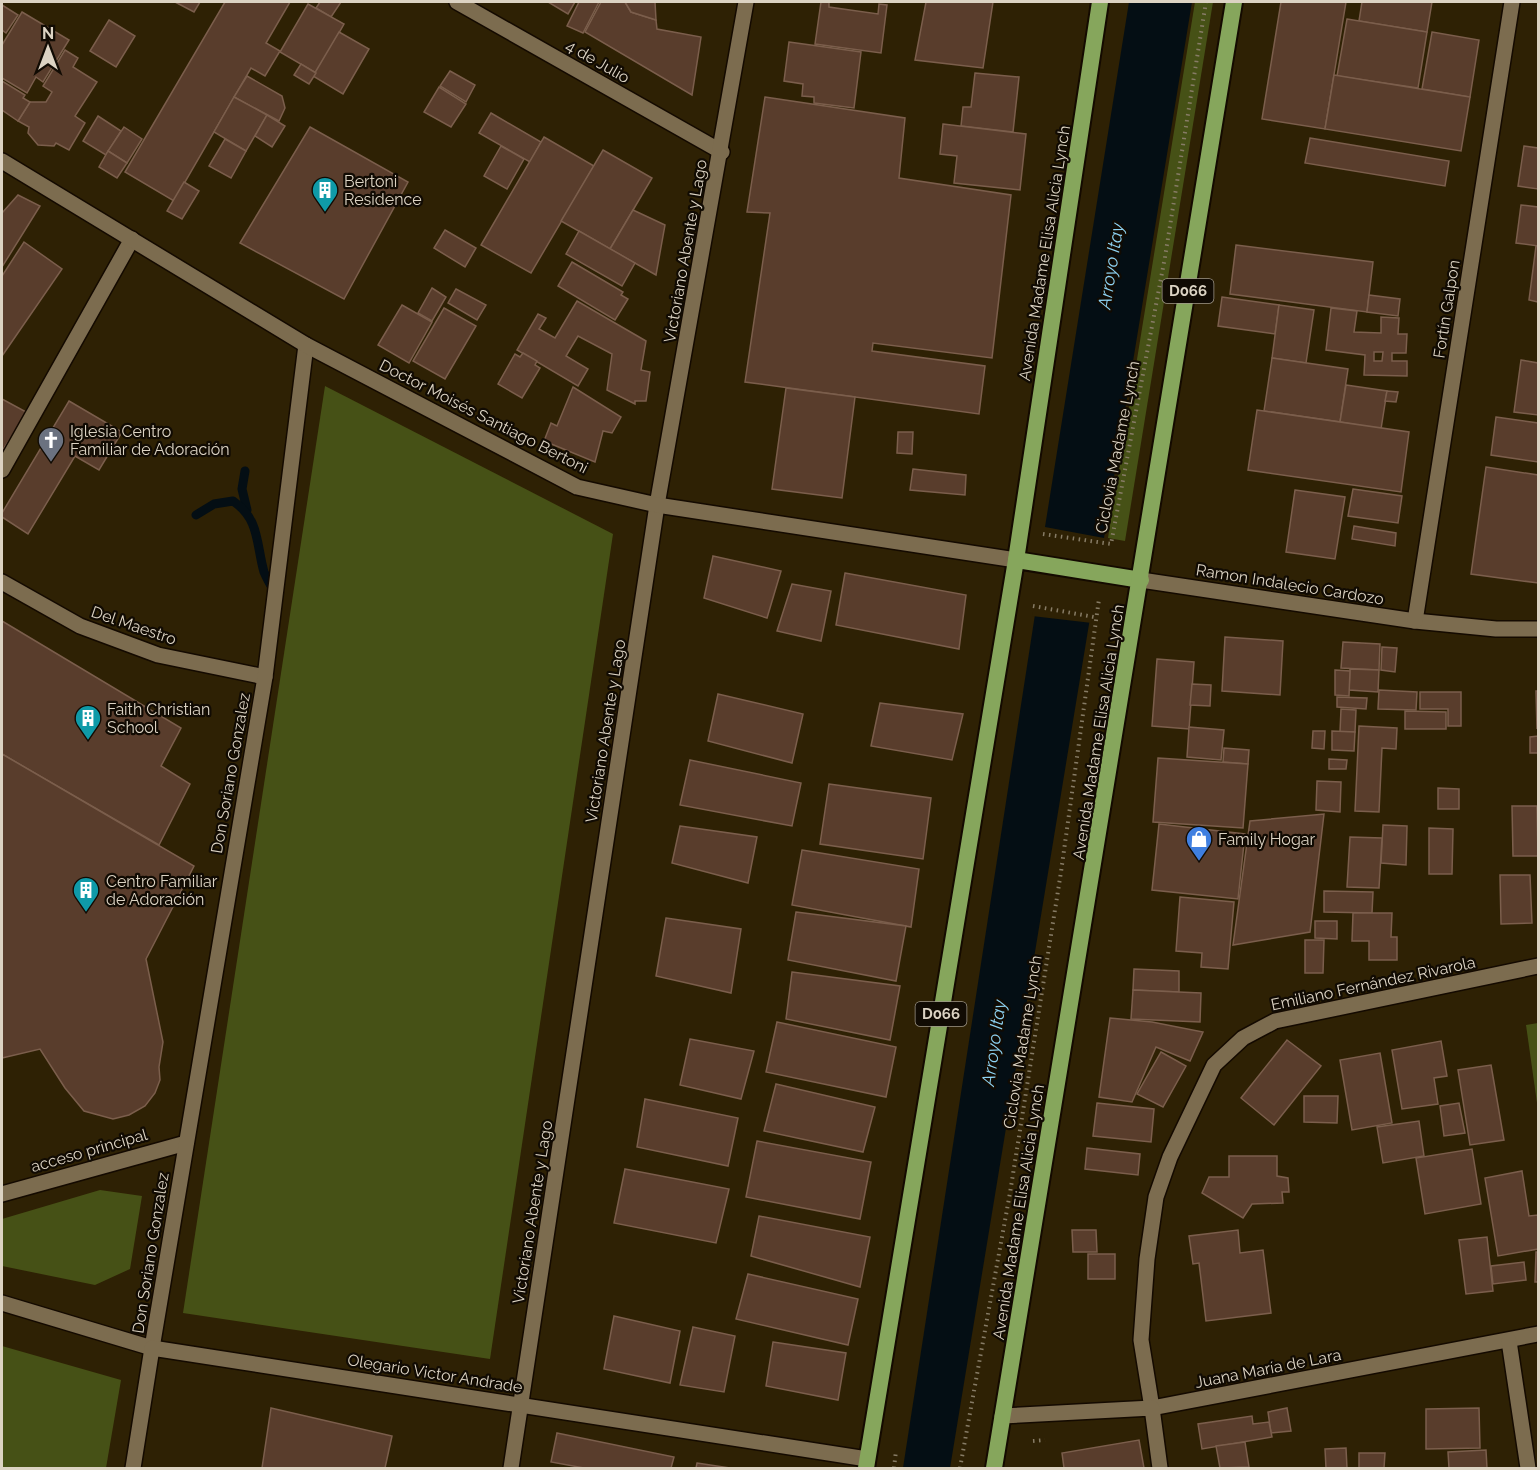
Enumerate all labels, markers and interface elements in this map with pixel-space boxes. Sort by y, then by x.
north arrow [18,18,78,78]
text: N [42,24,54,43]
street label: 4 de Julio [563,36,633,87]
street label: Avenida Madame Elisa Alicia Lynch [1015,124,1074,382]
street label: Victoriano Abente y Lago [660,158,711,344]
place label: Bertoni Residence [344,172,422,209]
building icon: Bertoni Residence [310,175,340,213]
water label: Arroyo Itay [1093,220,1128,311]
street label: Fortín Galpon [1429,258,1464,360]
road number: D066 [1162,279,1214,303]
street label: Doctor Moisés Santiago Bertoni [376,355,591,477]
street label: Ciclovia Madame Lynch [1091,359,1144,535]
place label: Iglesia Centro Familiar de Adoración [70,422,230,459]
church icon: Iglesia Centro Familiar de Adoración [36,425,66,463]
street label: Ramon Indalecio Cardozo [1195,560,1385,609]
street label: Del Maestro [89,602,179,649]
street label: Avenida Madame Elisa Alicia Lynch [1069,603,1128,861]
street label: Victoriano Abente y Lago [582,638,629,824]
street label: Don Soriano Gonzalez [207,691,254,855]
place label: Faith Christian School [107,700,210,737]
building icon: Faith Christian School [73,703,103,741]
shop icon: Family Hogar [1184,824,1214,862]
place label: Family Hogar [1218,830,1315,849]
place label: Centro Familiar de Adoración [106,872,218,909]
building icon: Centro Familiar de Adoración [71,875,101,913]
street label: Emiliano Fernández Rivarola [1269,953,1477,1014]
street label: Ciclovia Madame Lynch [999,954,1046,1130]
water label: Arroyo Itay [977,997,1010,1088]
road number: D066 [916,1002,966,1026]
street label: Avenida Madame Elisa Alicia Lynch [989,1083,1048,1341]
street label: Victoriano Abente y Lago [509,1119,556,1305]
street label: acceso principal [29,1125,150,1176]
street label: Don Soriano Gonzalez [128,1171,173,1335]
street label: Juana María de Lara [1193,1345,1343,1392]
street label: Olegario Victor Andrade [346,1350,524,1397]

